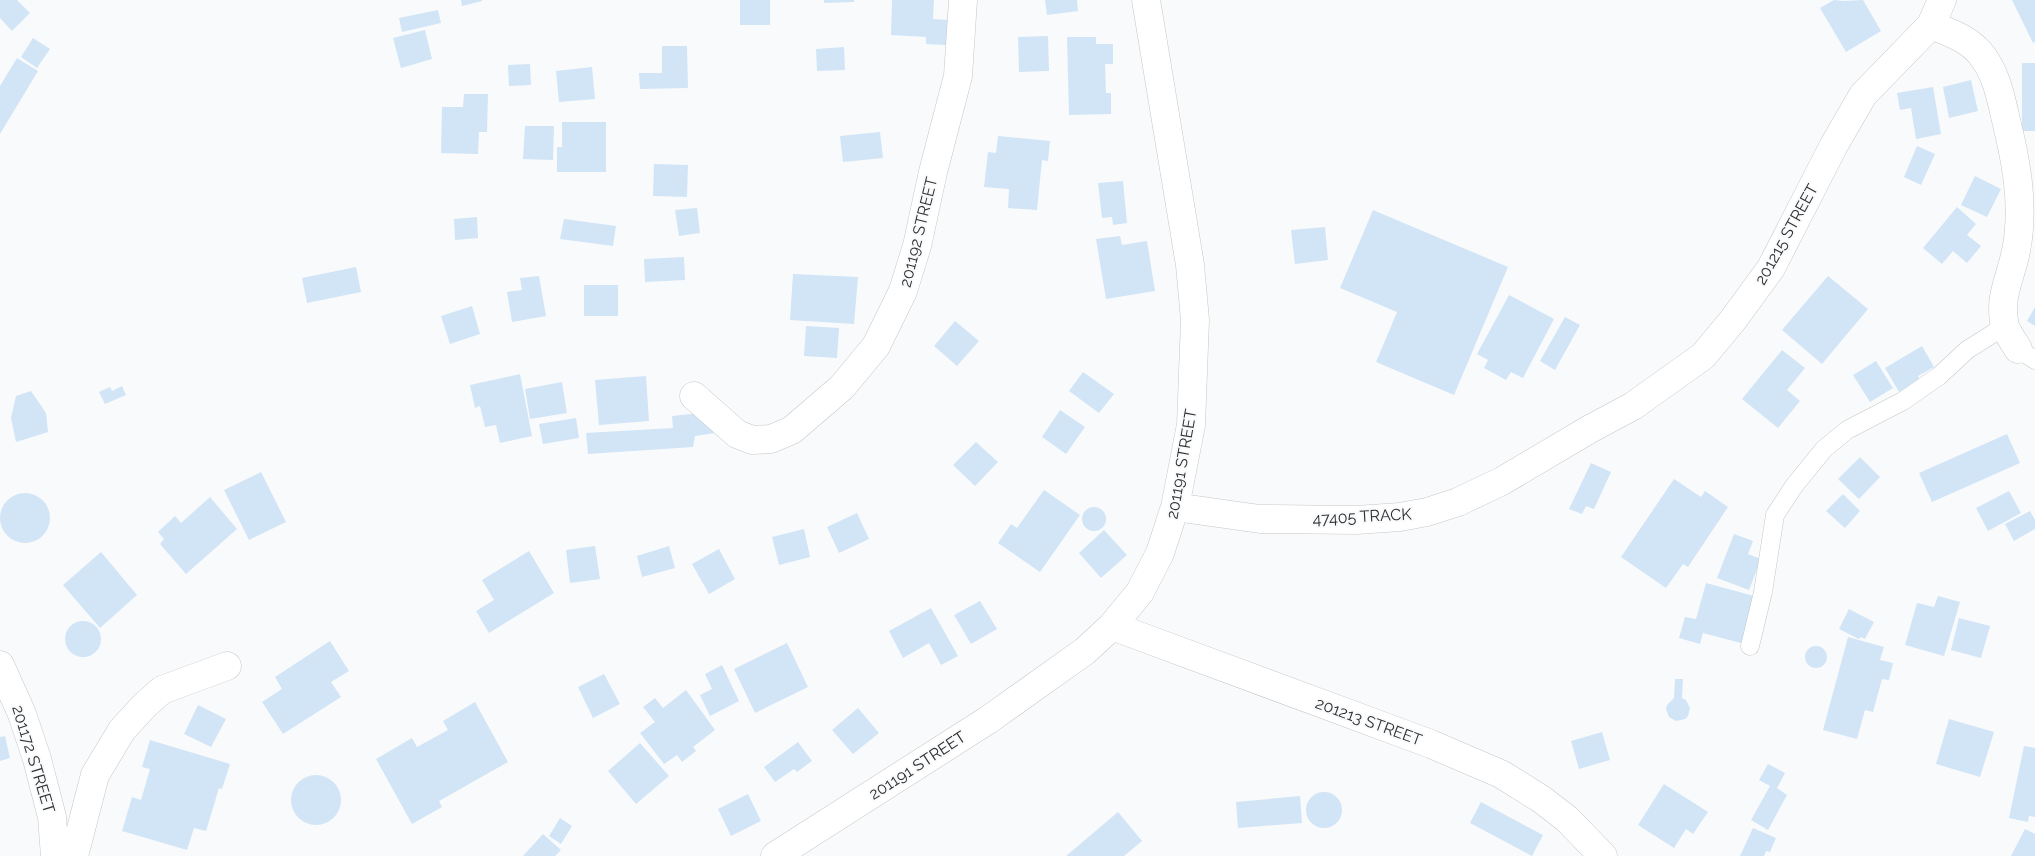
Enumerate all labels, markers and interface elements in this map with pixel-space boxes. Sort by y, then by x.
street label: 201192 STREET [896,175,941,289]
street label: 201215 STREET [1751,180,1822,288]
street label: 201191 STREET [1162,407,1201,521]
street label: 47405 TRACK [1312,504,1413,529]
street label: 201213 STREET [1313,693,1425,750]
street label: 201172 STREET [8,703,59,816]
street label: 201191 STREET [865,727,969,804]

